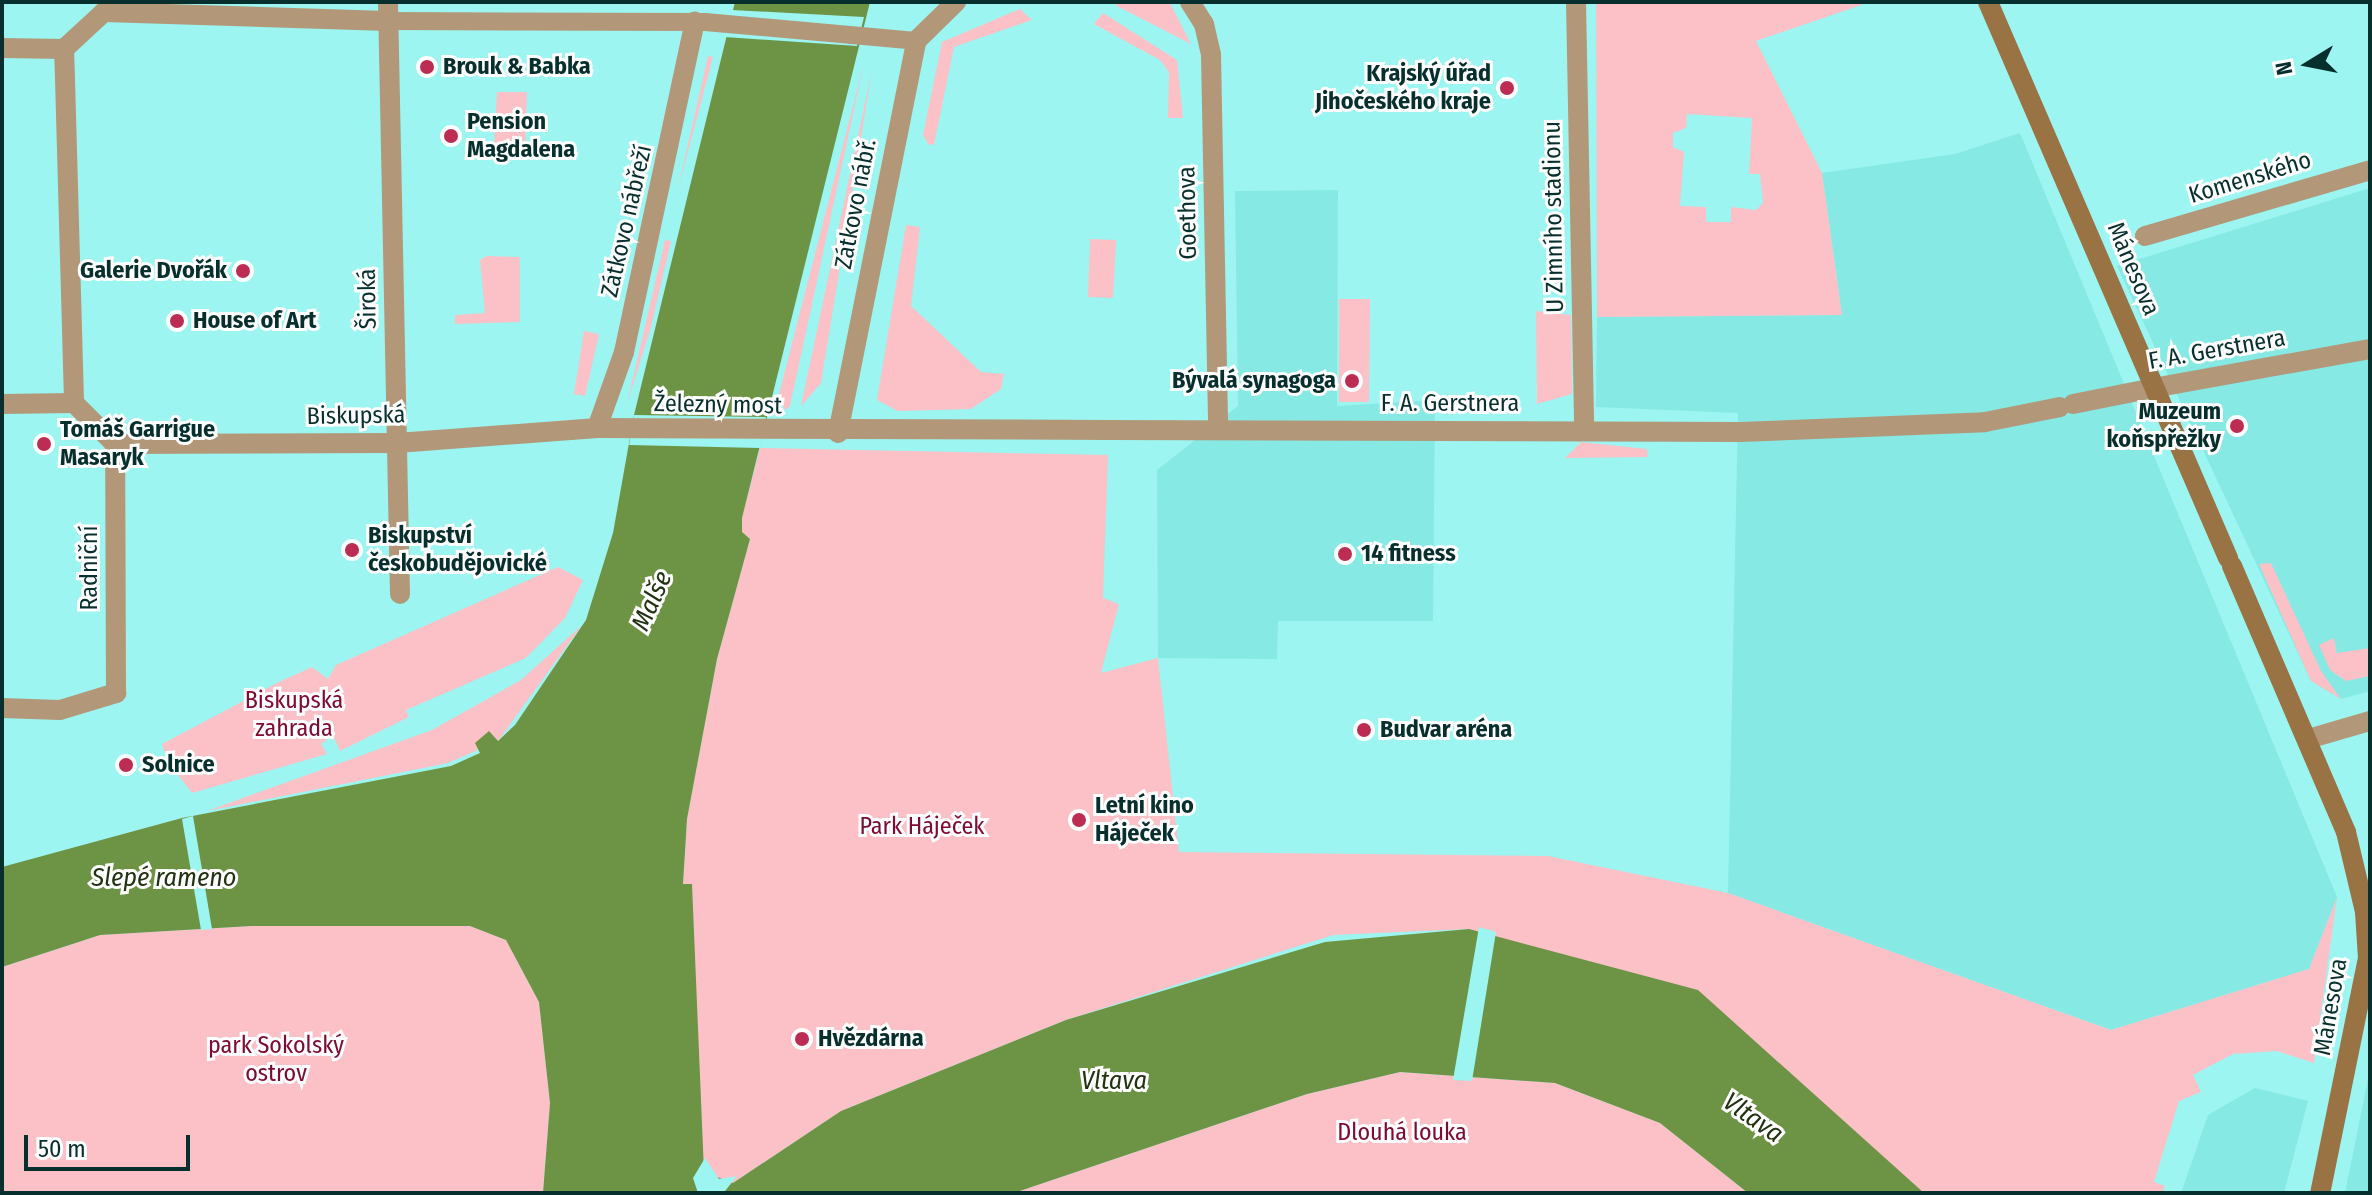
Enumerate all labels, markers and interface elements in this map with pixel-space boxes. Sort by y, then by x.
north arrow [2268,24,2348,104]
place label: Brouk & Babka [443,53,591,81]
marker: Brouk & Babka [418,58,436,76]
text: N [2269,59,2298,77]
place label: Krajský úřad Jihočeského kraje [1315,60,1491,116]
marker: Krajský úřad Jihočeského kraje [1498,79,1516,97]
place label: Pension Magdalena [467,108,575,164]
street label: U Zimního stadionu [1538,121,1570,313]
marker: Pension Magdalena [442,127,460,145]
street label: Zátkovo nábř. [829,137,883,271]
street label: Zátkovo nábřeží [596,142,658,300]
street label: Komenského [2185,146,2315,210]
street label: Goethova [1173,166,1203,260]
street label: Mánesova [2101,218,2165,320]
place label: Galerie Dvořák [80,257,227,285]
marker: Galerie Dvořák [234,262,252,280]
street label: Široká [353,268,383,330]
place label: House of Art [193,307,316,335]
marker: House of Art [168,312,186,330]
street label: F. A. Gerstnera [2146,324,2288,376]
place label: Bývalá synagoga [1172,367,1336,395]
marker: Bývalá synagoga [1343,372,1361,390]
street label: Železný most [654,389,782,421]
street label: F. A. Gerstnera [1381,390,1519,418]
place label: Muzeum koňspřežky [2106,398,2221,454]
street label: Biskupská [306,401,406,431]
place label: Tomáš Garrigue Masaryk [60,416,215,472]
marker: Muzeum koňspřežky [2228,417,2246,435]
marker: Tomáš Garrigue Masaryk [35,435,53,453]
place label: Biskupství českobudějovické [368,522,547,578]
street label: Radniční [76,525,104,611]
place label: 14 fitness [1361,540,1456,568]
marker: Biskupství českobudějovické [343,541,361,559]
marker: 14 fitness [1336,545,1354,563]
water label: Malše [625,566,679,636]
park label: Biskupská zahrada [245,687,343,743]
place label: Budvar aréna [1380,716,1512,744]
marker: Budvar aréna [1355,721,1373,739]
place label: Solnice [142,751,215,779]
marker: Solnice [117,756,135,774]
place label: Letní kino Háječek [1095,792,1194,848]
marker: Letní kino Háječek [1070,811,1088,829]
park label: Park Háječek [859,813,985,841]
water label: Slepé rameno [92,862,236,894]
street label: Mánesova [2308,956,2354,1058]
place label: Hvězdárna [818,1025,924,1053]
marker: Hvězdárna [793,1030,811,1048]
park label: park Sokolský ostrov [208,1032,344,1088]
water label: Vltava [1081,1065,1147,1097]
water label: Vltava [1717,1086,1789,1150]
scale bar [28,1119,194,1169]
park label: Dlouhá louka [1337,1119,1467,1147]
text: 50 m [38,1135,86,1163]

